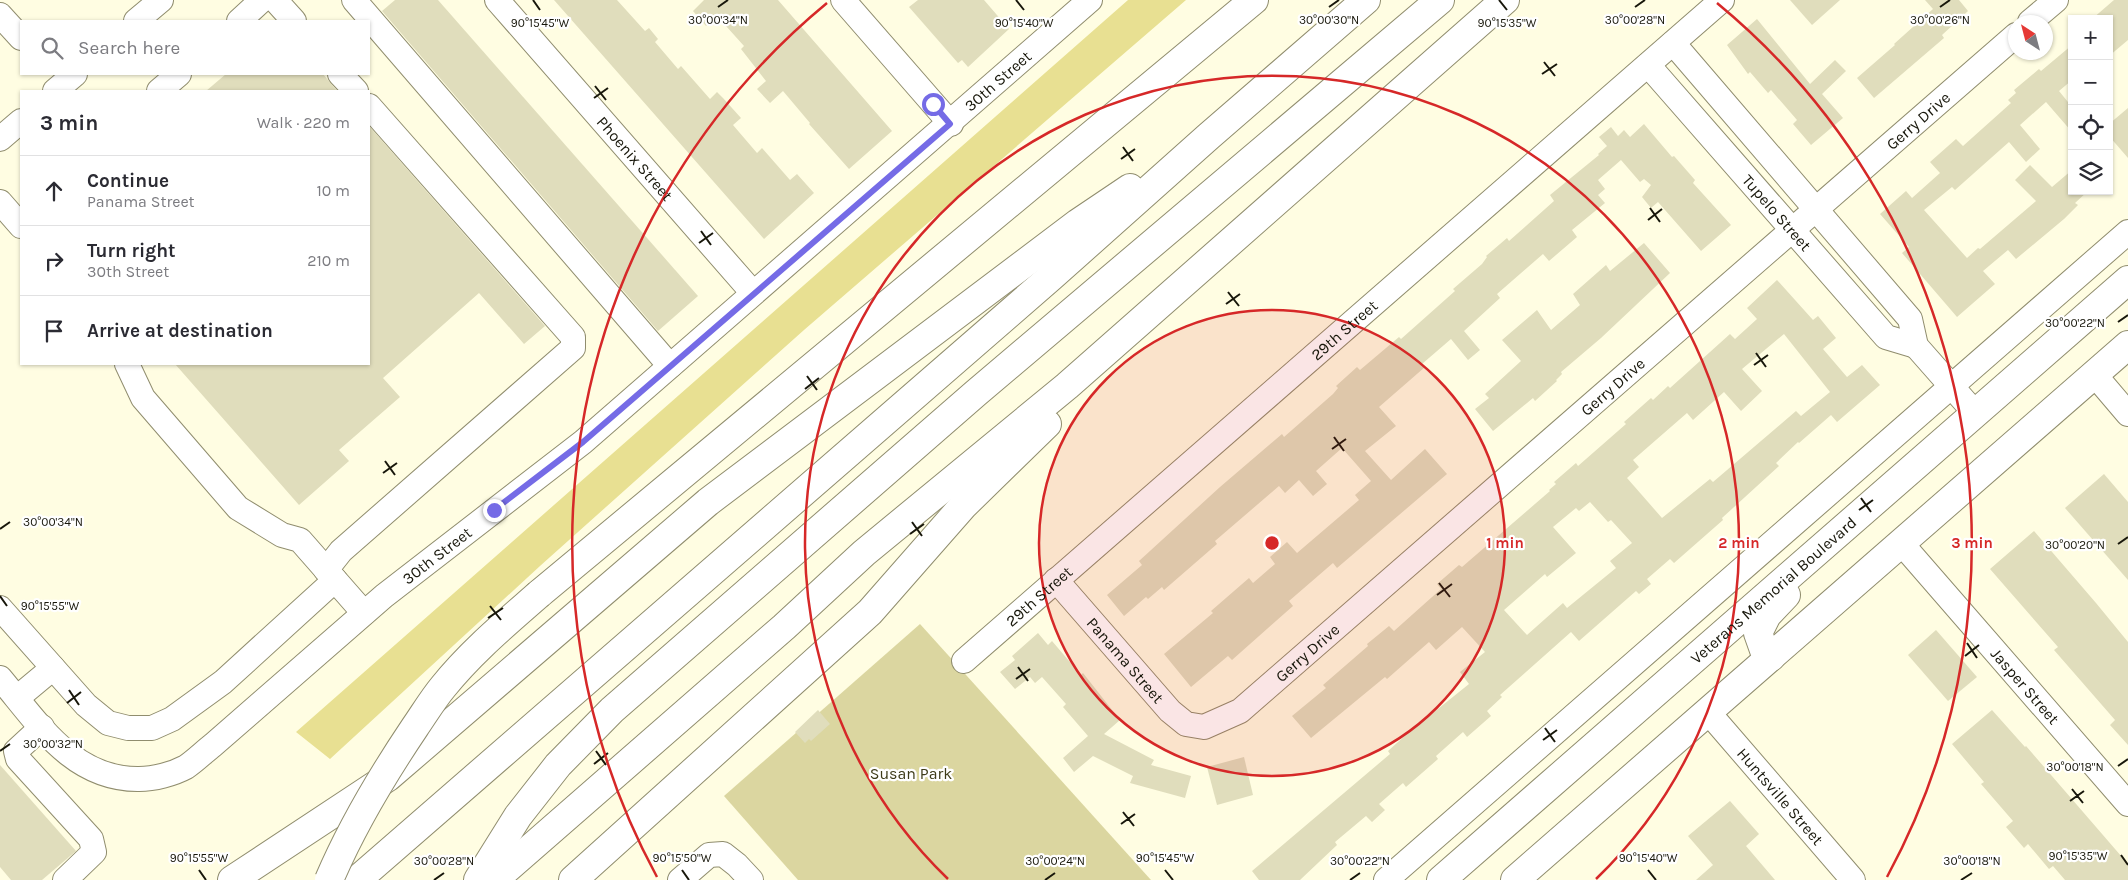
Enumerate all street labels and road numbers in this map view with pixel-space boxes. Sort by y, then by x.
street label: 30th Street [961,47,1035,115]
street label: Gerry Drive [1882,88,1954,154]
street label: Phoenix Street [593,112,677,205]
street label: Tupelo Street [1738,171,1815,255]
street label: 29th Street [1307,296,1381,364]
street label: Gerry Drive [1577,354,1649,420]
street label: Veterans Memorial Boulevard [1687,513,1860,668]
street label: 30th Street [399,523,475,588]
street label: 29th Street [1002,562,1076,630]
street label: Panama Street [1083,613,1168,707]
street label: Gerry Drive [1272,620,1343,686]
street label: Jasper Street [1987,644,2063,728]
street label: Huntsville Street [1733,744,1827,849]

